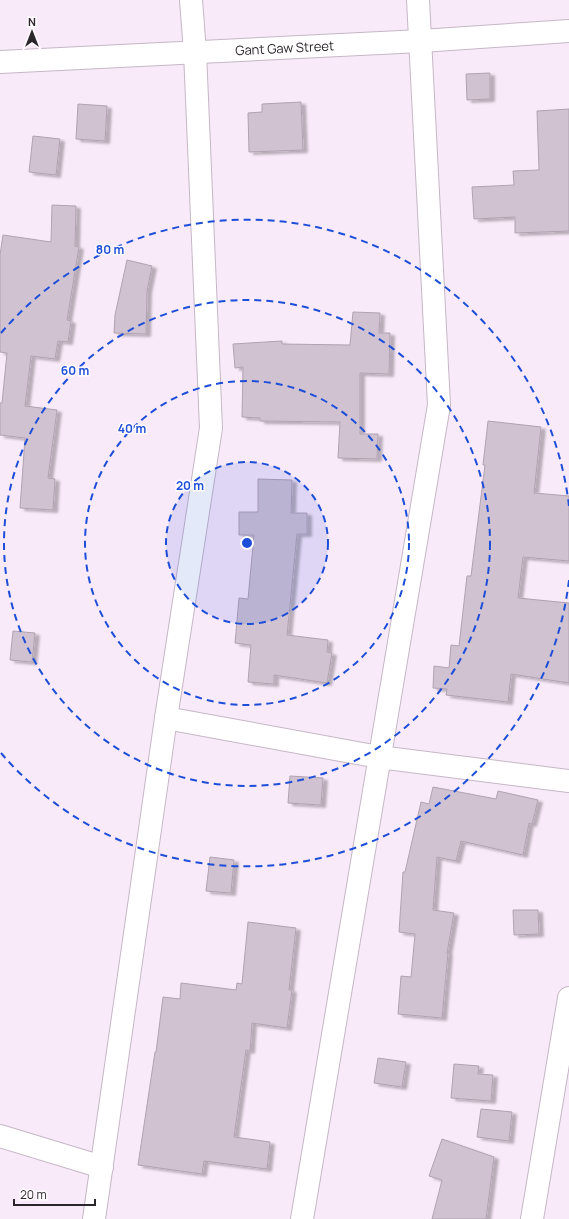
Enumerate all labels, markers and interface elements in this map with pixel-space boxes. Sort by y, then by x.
north arrow [12,12,52,52]
text: N [28,14,36,29]
street label: Gant Gaw Street [235,36,335,59]
text: 80 m [96,241,124,258]
text: 60 m [61,362,89,379]
text: 40 m [118,420,146,437]
text: 20 m [176,477,204,494]
centre of rings [240,536,254,550]
scale bar [14,1181,95,1207]
text: 20 m [20,1186,47,1203]

